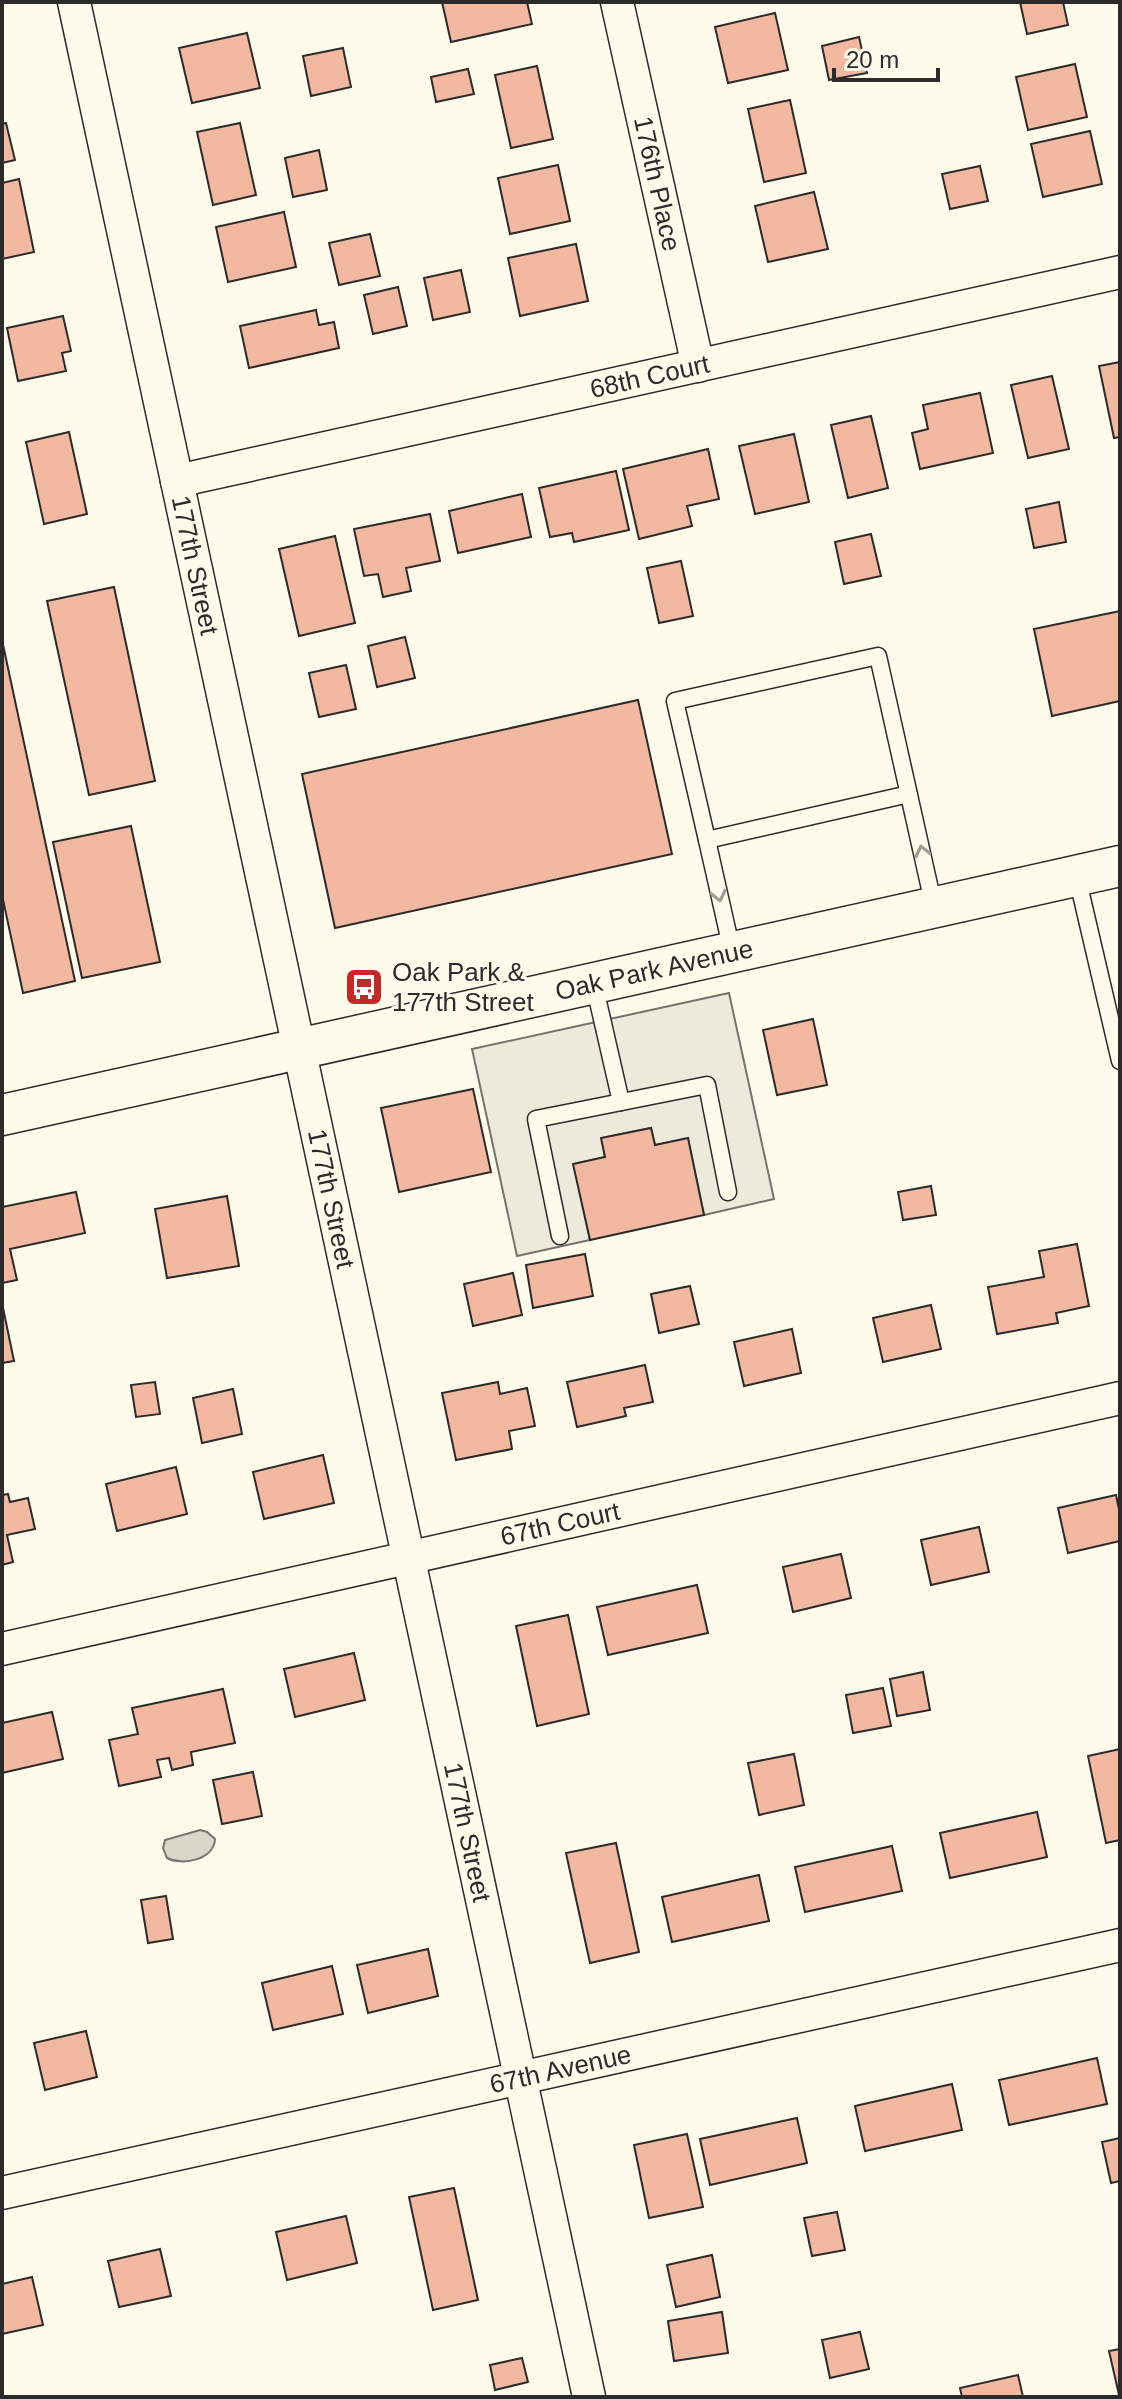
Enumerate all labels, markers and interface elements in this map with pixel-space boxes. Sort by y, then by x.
scale bar [834,32,938,82]
text: 20 m [846,46,899,73]
street label: 176th Place [628,113,687,254]
street label: 68th Court [587,348,713,404]
street label: 177th Street [166,493,225,638]
one-way arrow [914,844,931,858]
one-way arrow [710,889,727,903]
street label: Oak Park Avenue [552,933,756,1006]
place label: Oak Park & 177th Street [392,957,534,1017]
bus stop icon: Oak Park & 177th Street [343,966,385,1008]
street label: 177th Street [302,1126,361,1272]
street label: 67th Court [498,1496,623,1552]
street label: 177th Street [438,1760,497,1905]
street label: 67th Avenue [487,2039,634,2099]

